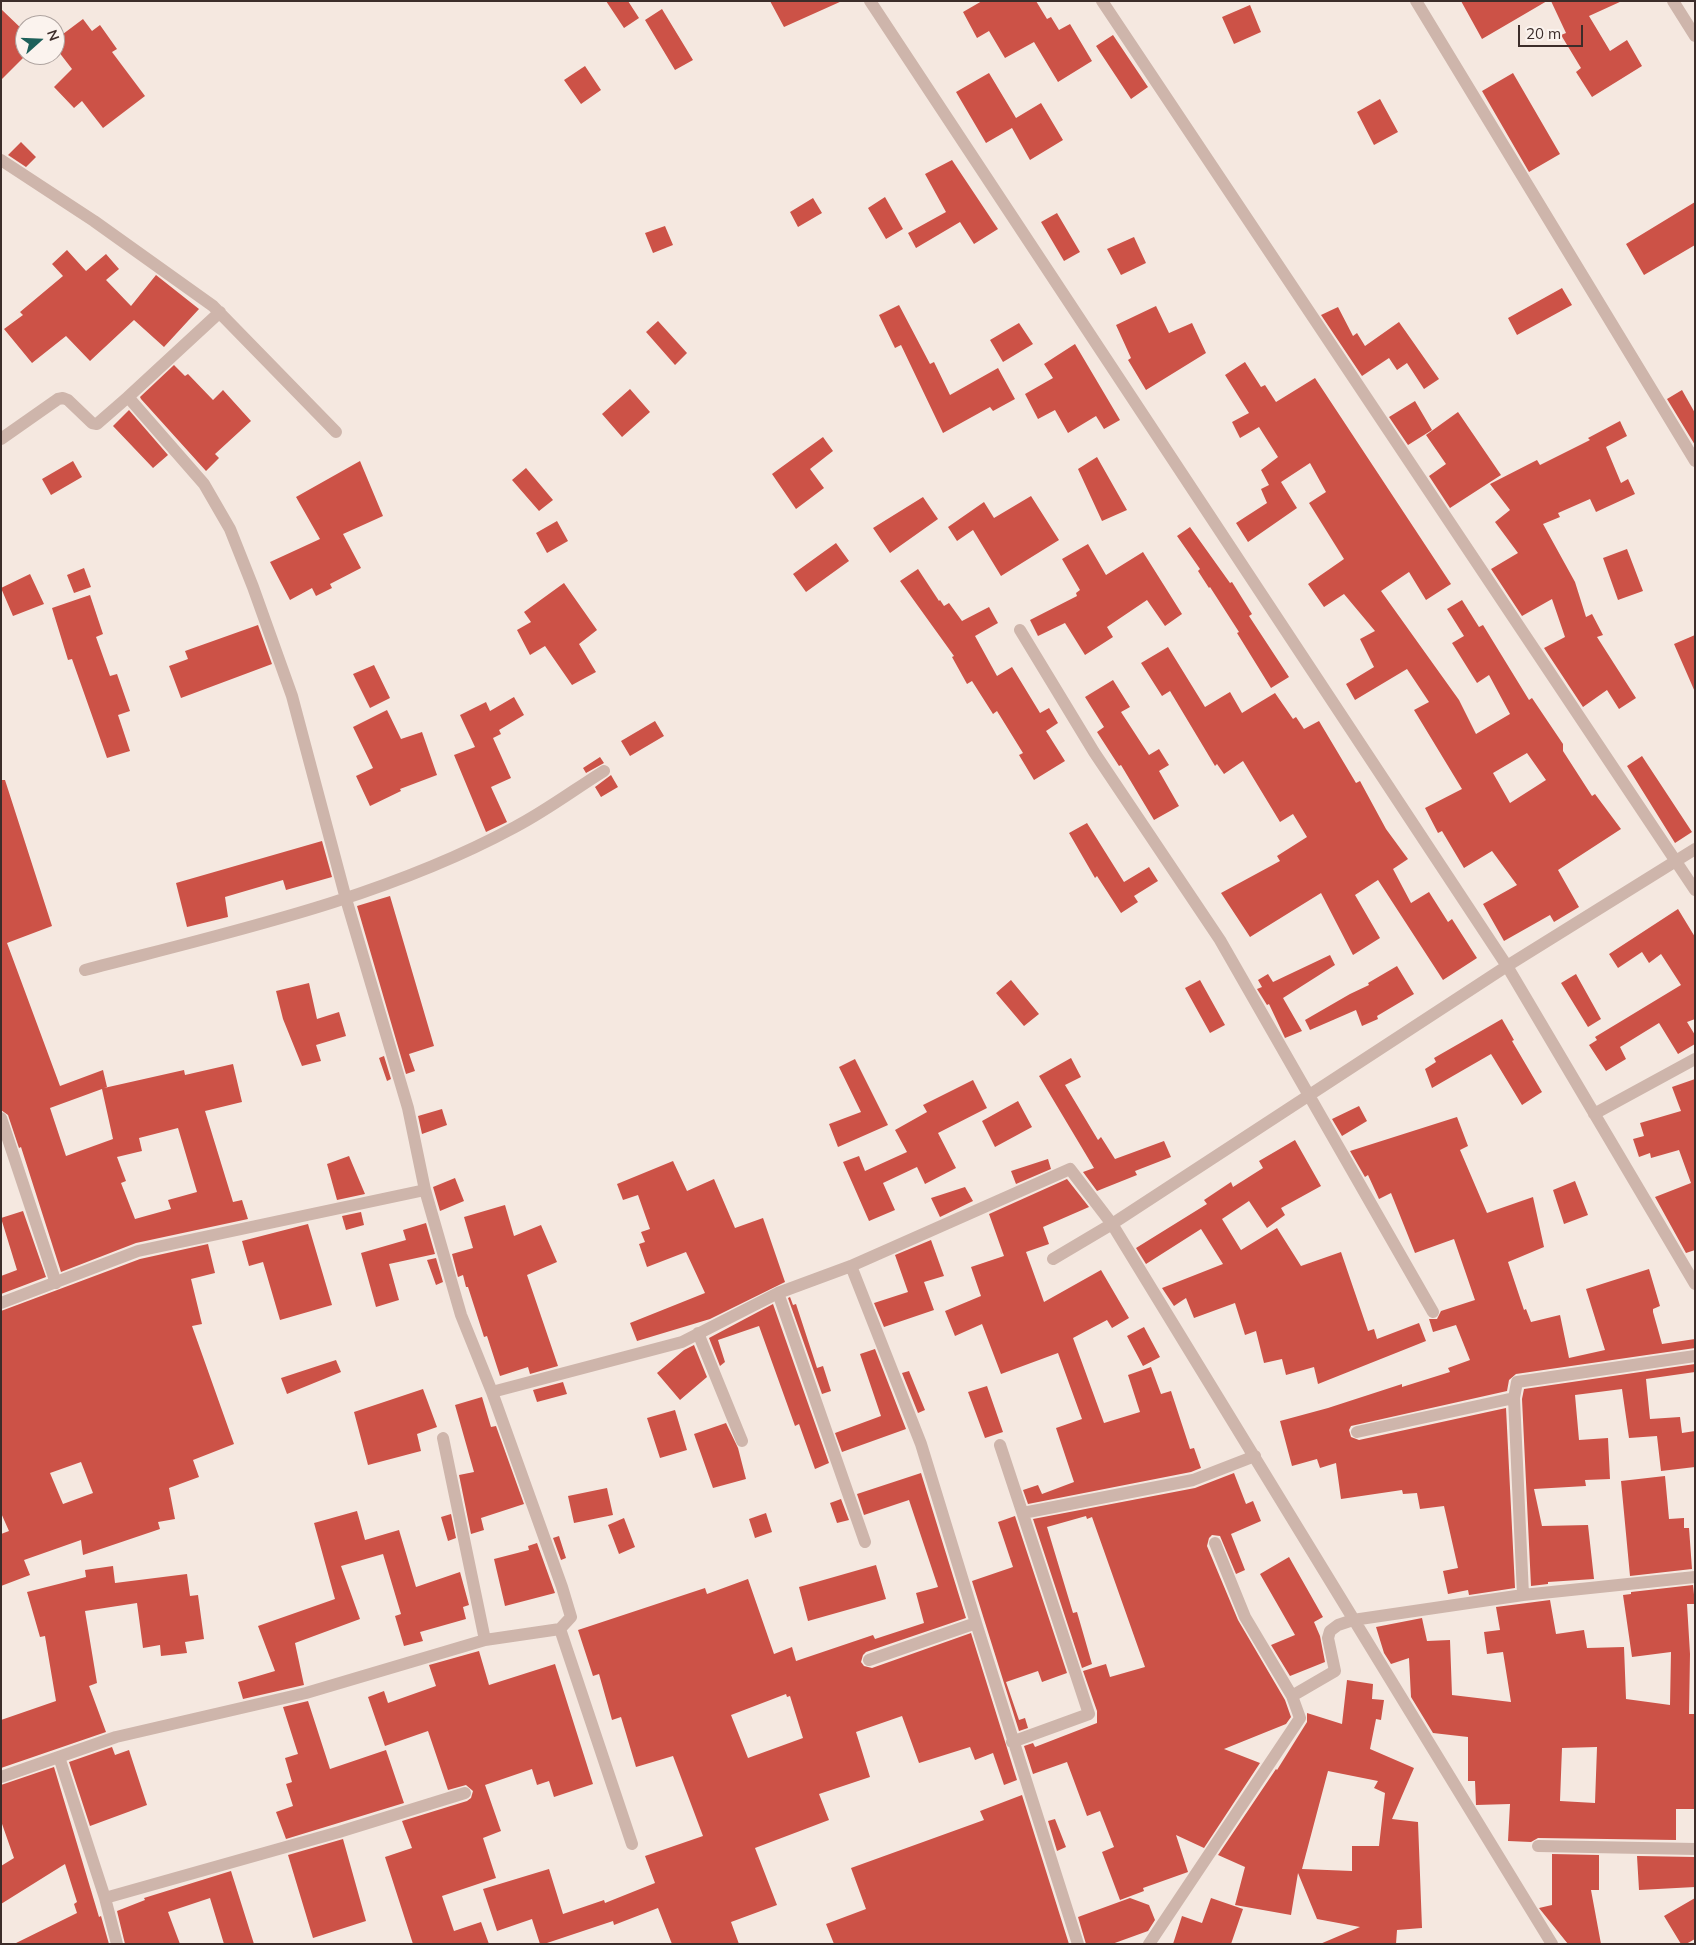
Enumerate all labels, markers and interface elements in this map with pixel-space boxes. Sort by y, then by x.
north arrow [15,15,65,65]
scale bar [1521,15,1586,47]
text: 20 m [1526,24,1561,43]
text: N [43,27,63,43]

